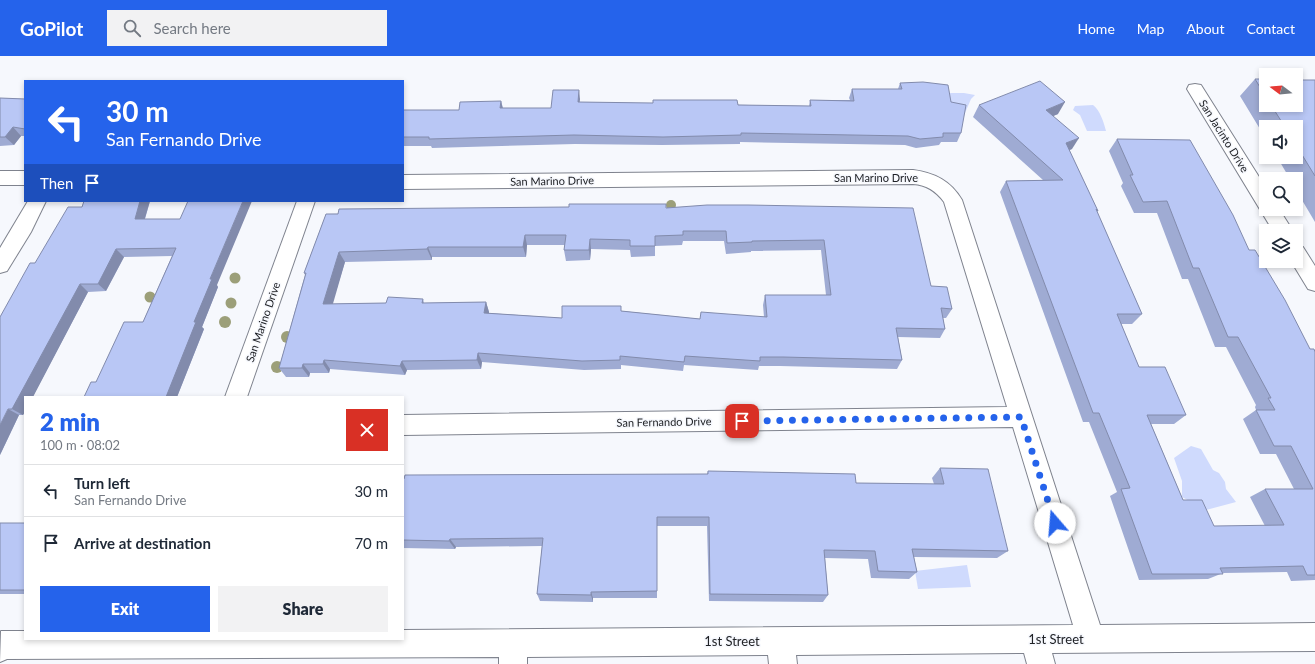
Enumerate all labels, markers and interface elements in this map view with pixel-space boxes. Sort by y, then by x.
search box [107,10,387,46]
text: GoPilot [20,17,83,40]
icon: search [121,17,143,39]
text: Search here [153,19,231,37]
text: Home [1077,20,1115,37]
text: Map [1137,20,1164,37]
text: About [1186,20,1224,37]
text: Contact [1246,20,1295,37]
north arrow [1259,68,1303,112]
map controls [1259,68,1303,268]
text: 30 m [106,94,169,128]
icon: left [40,96,92,148]
street label: San Jacinto Drive [1197,97,1252,175]
button: sound [1259,120,1303,164]
text: San Fernando Drive [106,128,262,150]
street label: San Marino Drive [834,171,918,184]
icon: arrive [81,172,103,194]
button: search [1259,172,1303,216]
street label: San Marino Drive [510,173,594,188]
text: Then [40,174,73,192]
button: layers [1259,224,1303,268]
street label: San Marino Drive [243,280,282,364]
pin [725,404,759,438]
text: 2 min [40,407,100,436]
button: close [346,409,388,451]
icon: arrive [731,410,753,432]
street label: San Fernando Drive [616,414,712,429]
text: 100 m · 08:02 [40,437,120,453]
text: Turn left [74,474,130,492]
icon: left [40,480,62,502]
text: 30 m [354,482,388,500]
text: San Fernando Drive [74,492,186,508]
position arrow [1034,502,1076,544]
icon: arrive [40,532,62,554]
text: Arrive at destination [74,534,211,552]
text: 70 m [354,534,388,552]
button: Exit [40,586,210,632]
button: Share [218,586,388,632]
street label: 1st Street [1028,631,1084,647]
street label: 1st Street [704,633,760,649]

